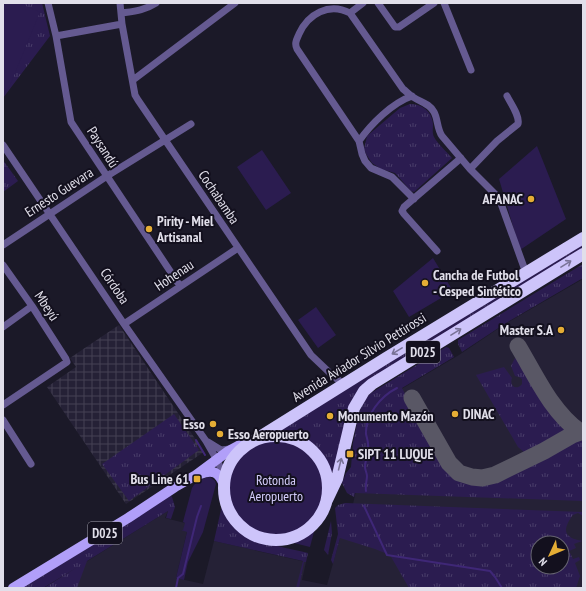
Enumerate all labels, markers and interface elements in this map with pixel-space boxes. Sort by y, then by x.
street label: Paysandú [83,123,123,171]
street label: Ernesto Guevara [21,163,97,221]
street label: Cochabamba [194,167,244,227]
place label: AFANAC [481,190,524,208]
marker: AFANAC [526,194,536,204]
place label: Pirity - Miel Artisanal [156,212,214,246]
marker: Pirity - Miel Artisanal [144,224,154,234]
street label: Hohenau [151,255,197,295]
one-way arrow [560,260,572,268]
street label: Córdoba [96,265,134,307]
place label: Cancha de Futbol - Cesped Sintético [433,266,521,300]
marker: Cancha de Futbol - Cesped Sintético [420,278,430,288]
street label: Mbeyú [31,288,63,324]
street label: Avenida Aviador Silvio Pettirossi [289,308,429,406]
place label: Master S.A [500,321,554,339]
marker: Master S.A [556,325,566,335]
one-way arrow [450,328,462,336]
road number: D025 [406,341,440,363]
one-way arrow [392,347,403,355]
place label: DINAC [463,405,495,423]
place label: Monumento Mazón [338,407,434,425]
marker: DINAC [450,409,460,419]
marker: Monumento Mazón [325,411,335,421]
place label: Esso [183,415,205,433]
marker: Esso [208,419,218,429]
place label: Esso Aeropuerto [228,425,309,443]
marker: Esso Aeropuerto [215,429,225,439]
place label: SIPT 11 LUQUE [358,445,434,463]
marker: SIPT 11 LUQUE [345,449,355,459]
one-way arrow [337,457,345,470]
place label: Bus Line 61 [131,470,189,488]
park label: Rotonda Aeropuerto [249,471,303,505]
marker: Bus Line 61 [192,474,202,484]
road number: D025 [88,522,122,544]
north arrow [530,535,570,575]
text: N [536,555,550,569]

